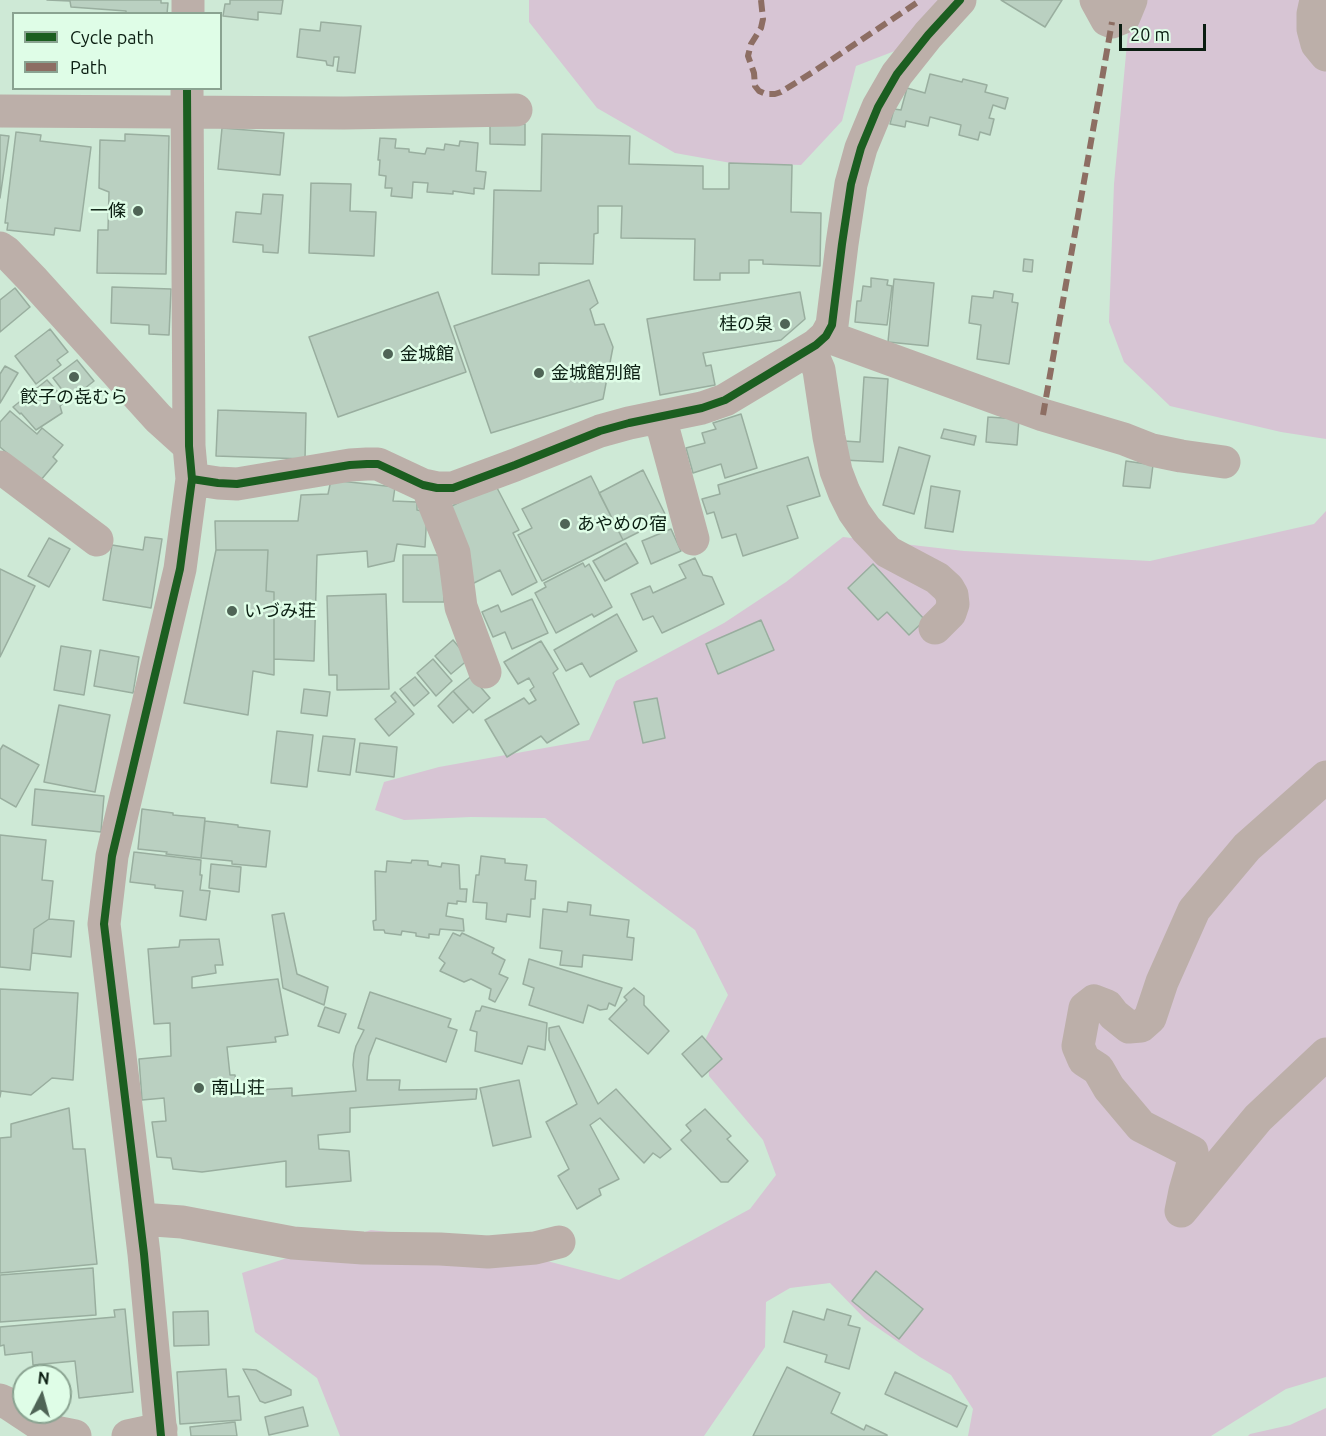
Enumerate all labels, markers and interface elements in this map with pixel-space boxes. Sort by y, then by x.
legend [12,12,222,90]
scale bar [1122,12,1209,50]
text: 20 m [1130,24,1170,44]
text: Cycle path [70,27,154,47]
text: Path [70,57,107,77]
place label: 一條 [90,200,126,222]
marker: 一條 [131,204,145,218]
place label: 桂の泉 [719,313,773,335]
marker: 桂の泉 [778,317,792,331]
place label: 金城館 [400,343,454,365]
marker: 金城館 [381,347,395,361]
place label: 金城館別館 [551,362,641,384]
marker: 金城館別館 [532,366,546,380]
marker: 餃子の㐂むら [67,370,81,384]
place label: 餃子の㐂むら [20,386,128,408]
place label: あやめの宿 [577,513,667,535]
marker: あやめの宿 [558,517,572,531]
place label: いづみ荘 [244,600,316,622]
marker: いづみ荘 [225,604,239,618]
place label: 南山荘 [211,1077,265,1099]
marker: 南山荘 [192,1081,206,1095]
north arrow [12,1364,72,1424]
text: N [37,1369,51,1388]

